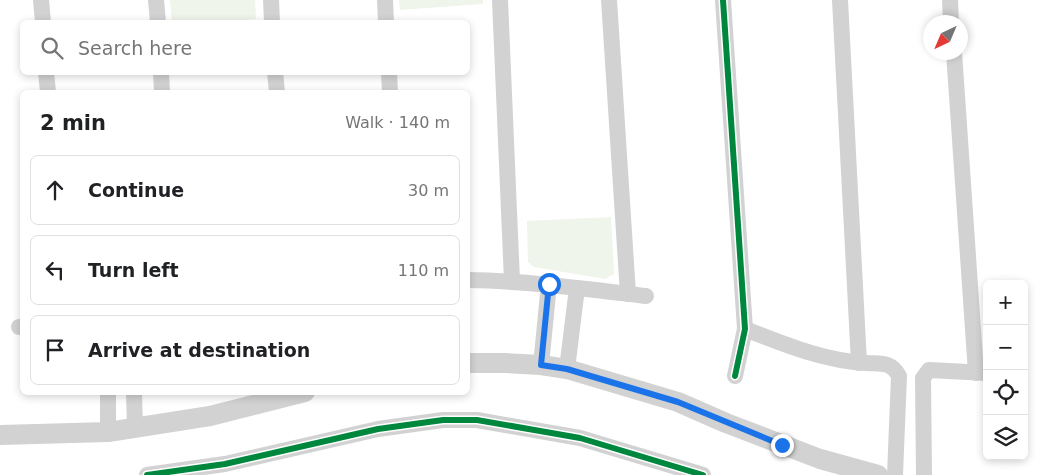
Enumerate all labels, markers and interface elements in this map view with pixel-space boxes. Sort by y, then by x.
north arrow [923,15,968,60]
search box [20,20,470,75]
icon: search [38,34,66,62]
text: Search here [78,37,192,59]
text: 2 min [40,111,106,135]
text: Walk · 140 m [345,113,450,132]
icon: ahead [41,176,69,204]
text: Continue [88,179,184,201]
text: 30 m [408,181,449,200]
icon: left [41,256,69,284]
text: Turn left [88,259,179,281]
text: 110 m [398,261,449,280]
route start [538,273,561,296]
map controls [983,280,1028,460]
button: + [983,280,1028,325]
button: − [983,325,1028,370]
icon: arrive [41,336,69,364]
text: Arrive at destination [88,339,310,361]
button: locate [983,370,1028,415]
button: layers [983,415,1028,460]
route end [771,434,794,457]

